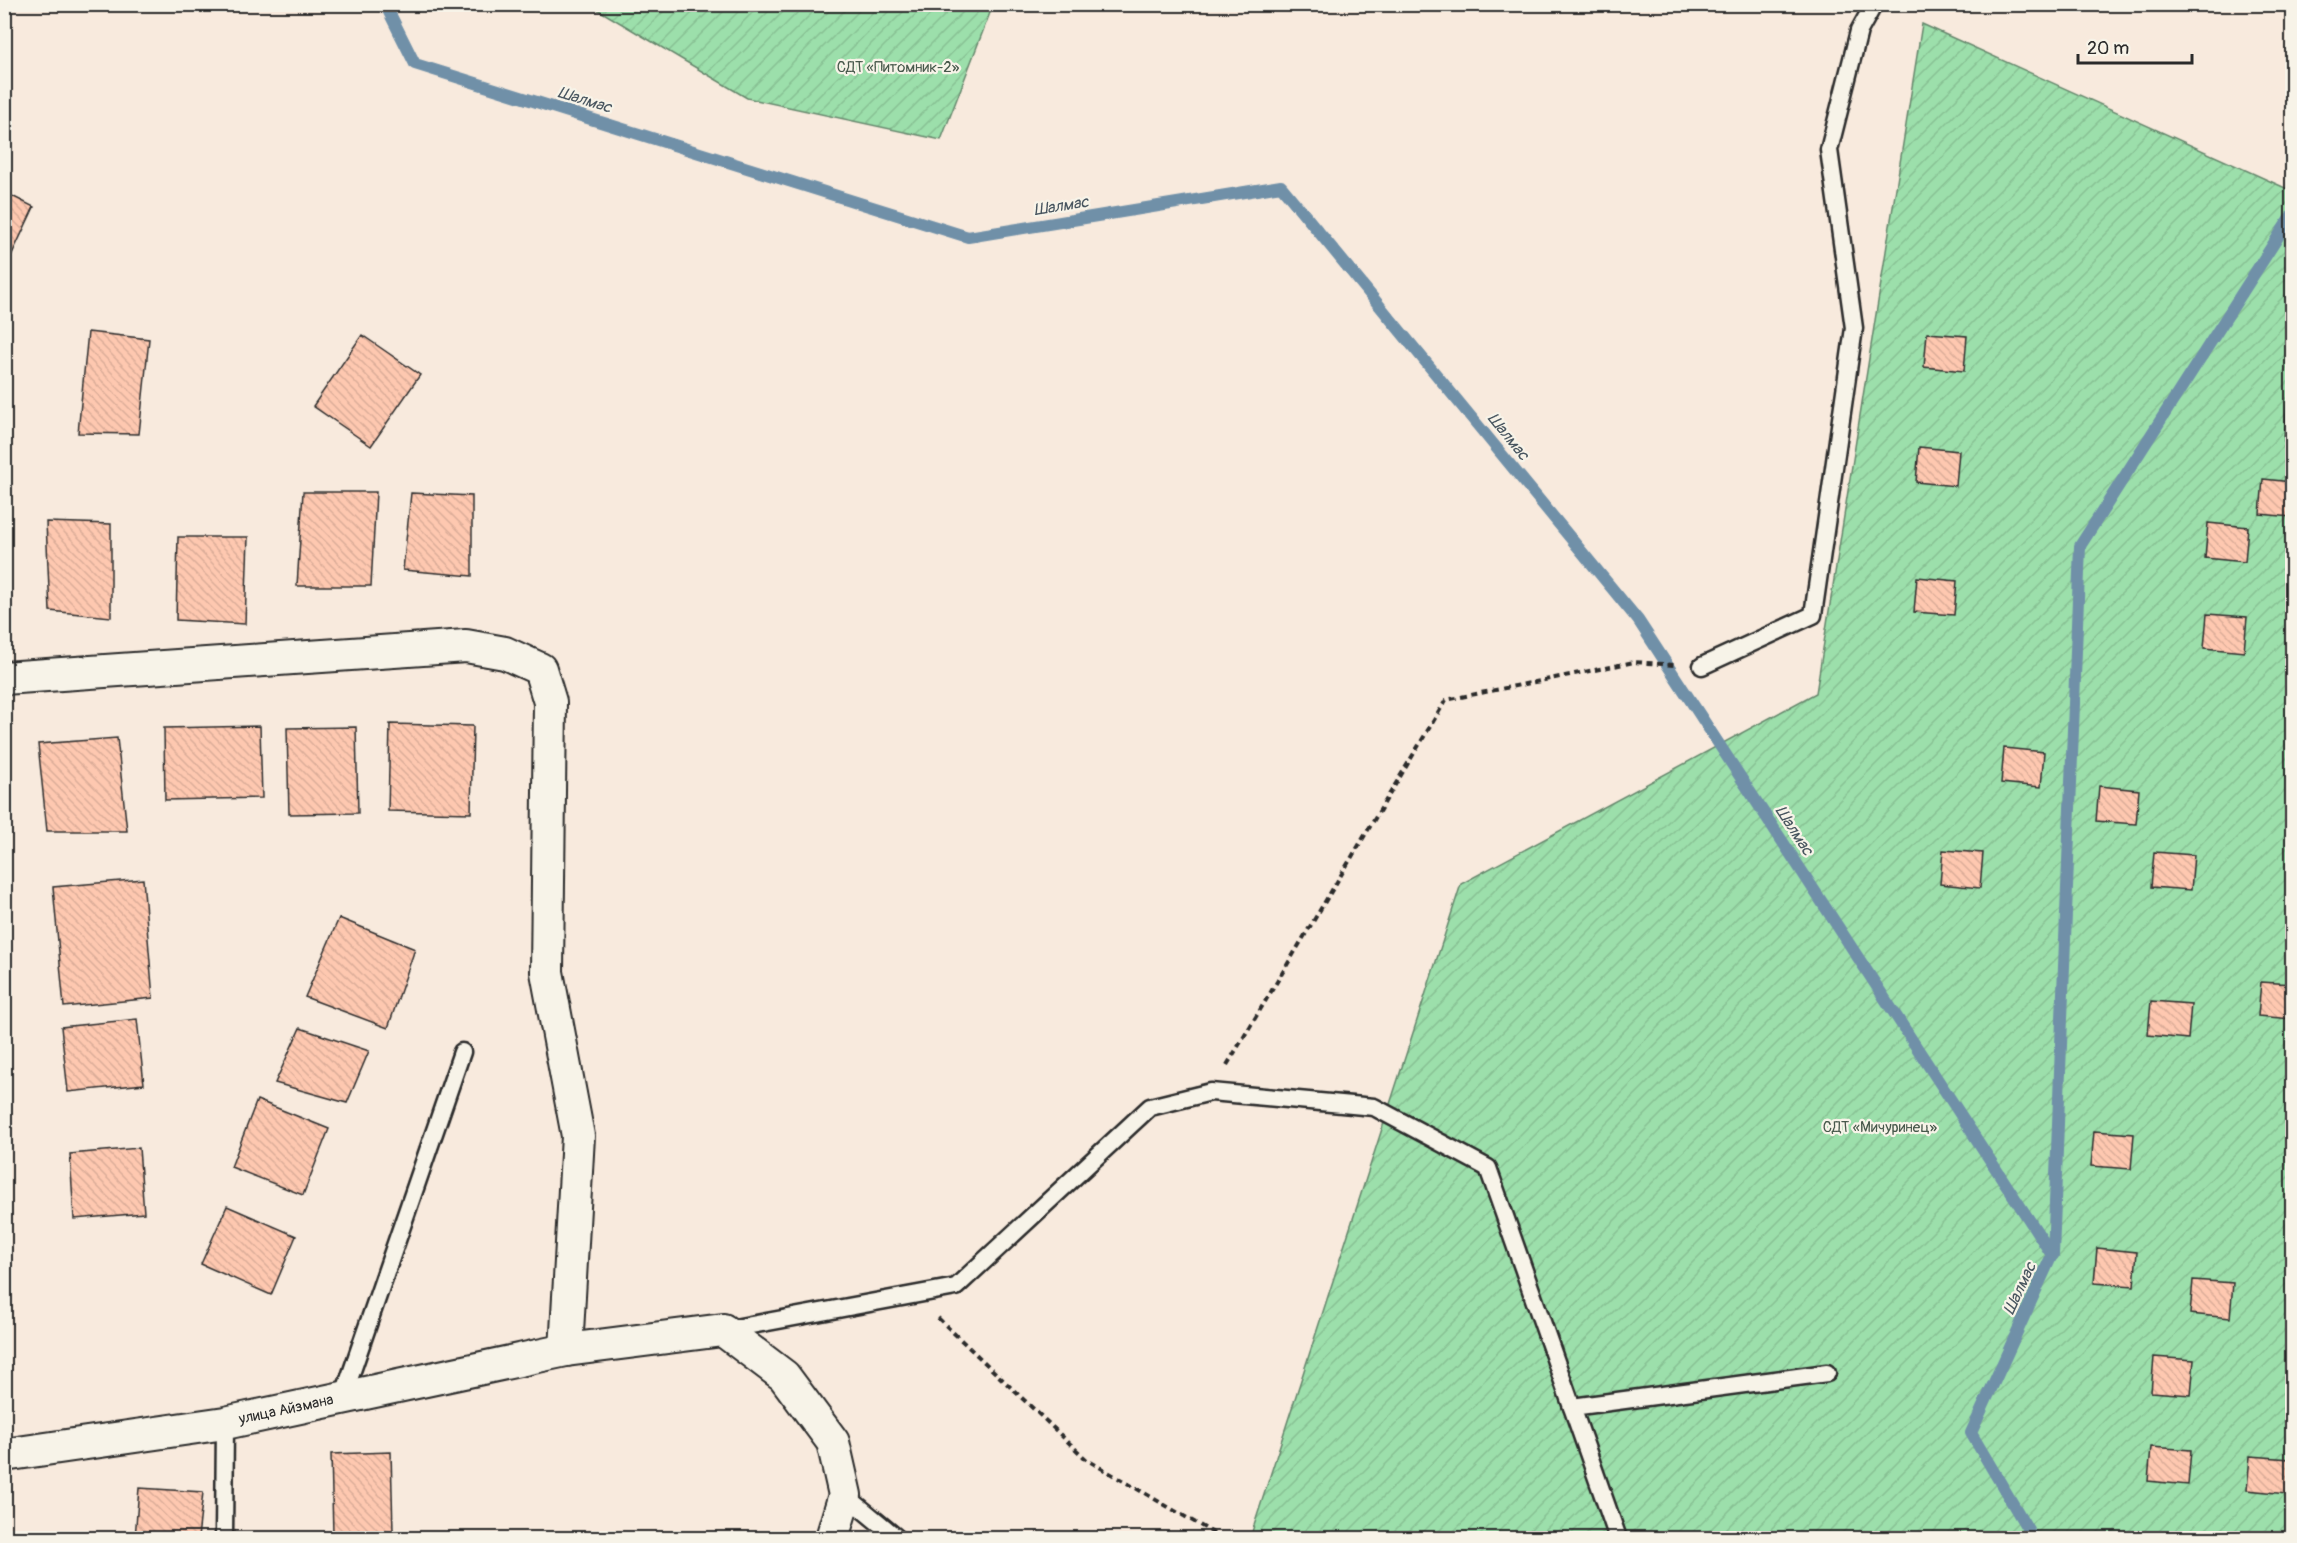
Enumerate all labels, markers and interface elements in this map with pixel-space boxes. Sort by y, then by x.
scale bar [2078,27,2192,65]
text: 20 m [2087,37,2129,60]
park label: СДТ «Питомник-2» [837,58,960,77]
water label: Шалмас [555,82,615,118]
water label: Шалмас [1032,192,1091,220]
water label: Шалмас [1483,409,1534,465]
water label: Шалмас [1771,802,1818,860]
park label: СДТ «Мичуринец» [1823,1118,1938,1137]
water label: Шалмас [1999,1258,2041,1318]
street label: улица Айзмана [236,1390,335,1429]

